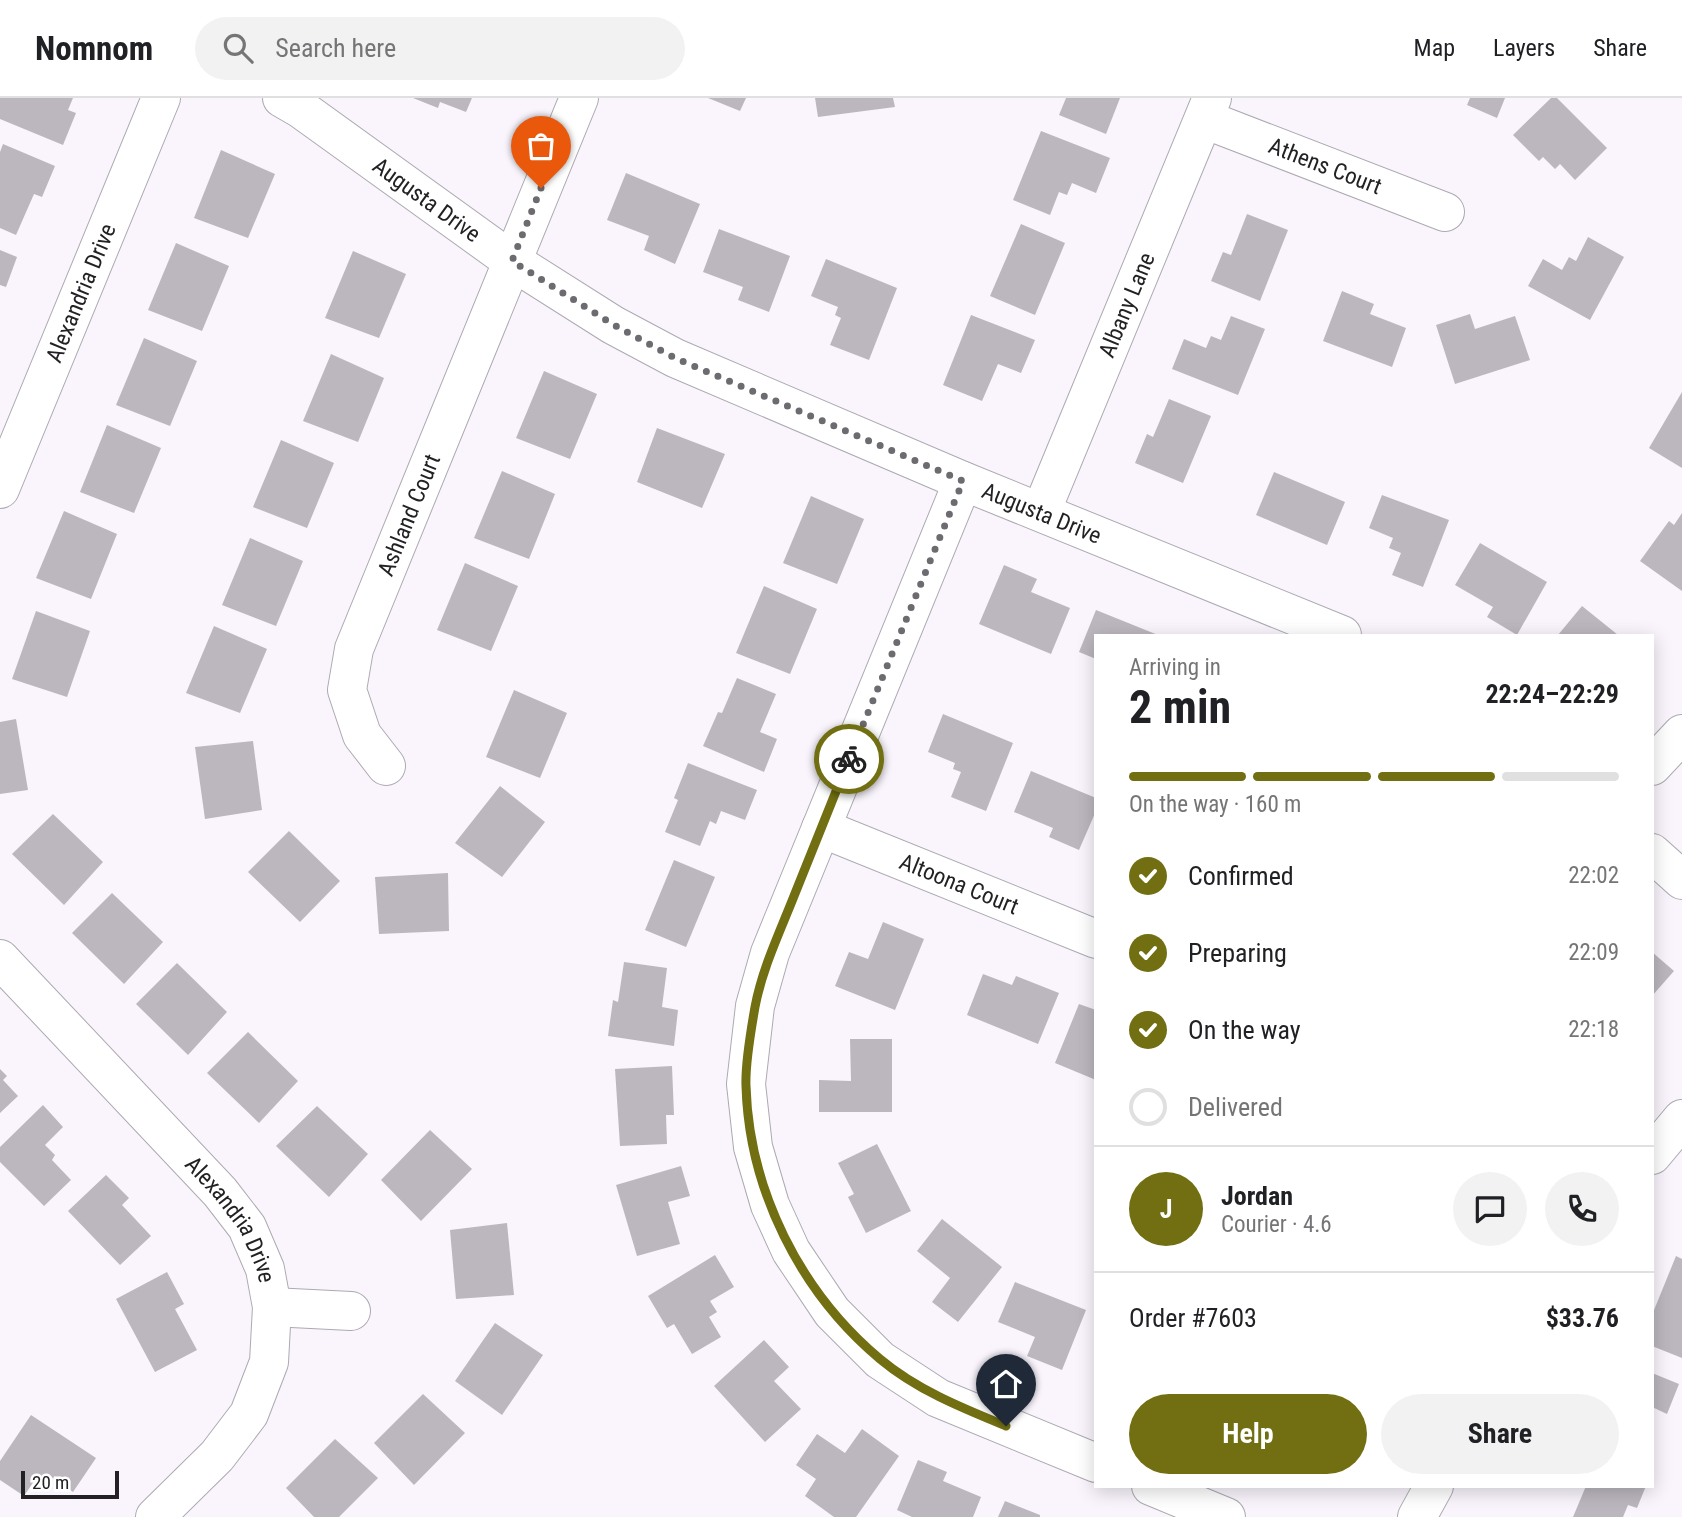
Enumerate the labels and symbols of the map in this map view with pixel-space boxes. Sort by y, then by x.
pin [511,116,571,188]
street label: Athens Court [1265,132,1386,200]
street label: Augusta Drive [368,152,486,247]
street label: Alexandria Drive [40,220,121,366]
street label: Albany Lane [1093,249,1160,361]
street label: Ashland Court [372,450,446,580]
street label: Augusta Drive [978,477,1105,549]
courier [814,724,884,794]
street label: Altoona Court [896,848,1023,920]
street label: Alexandria Drive [180,1151,281,1285]
pin [976,1354,1036,1426]
scale bar [21,1468,119,1500]

